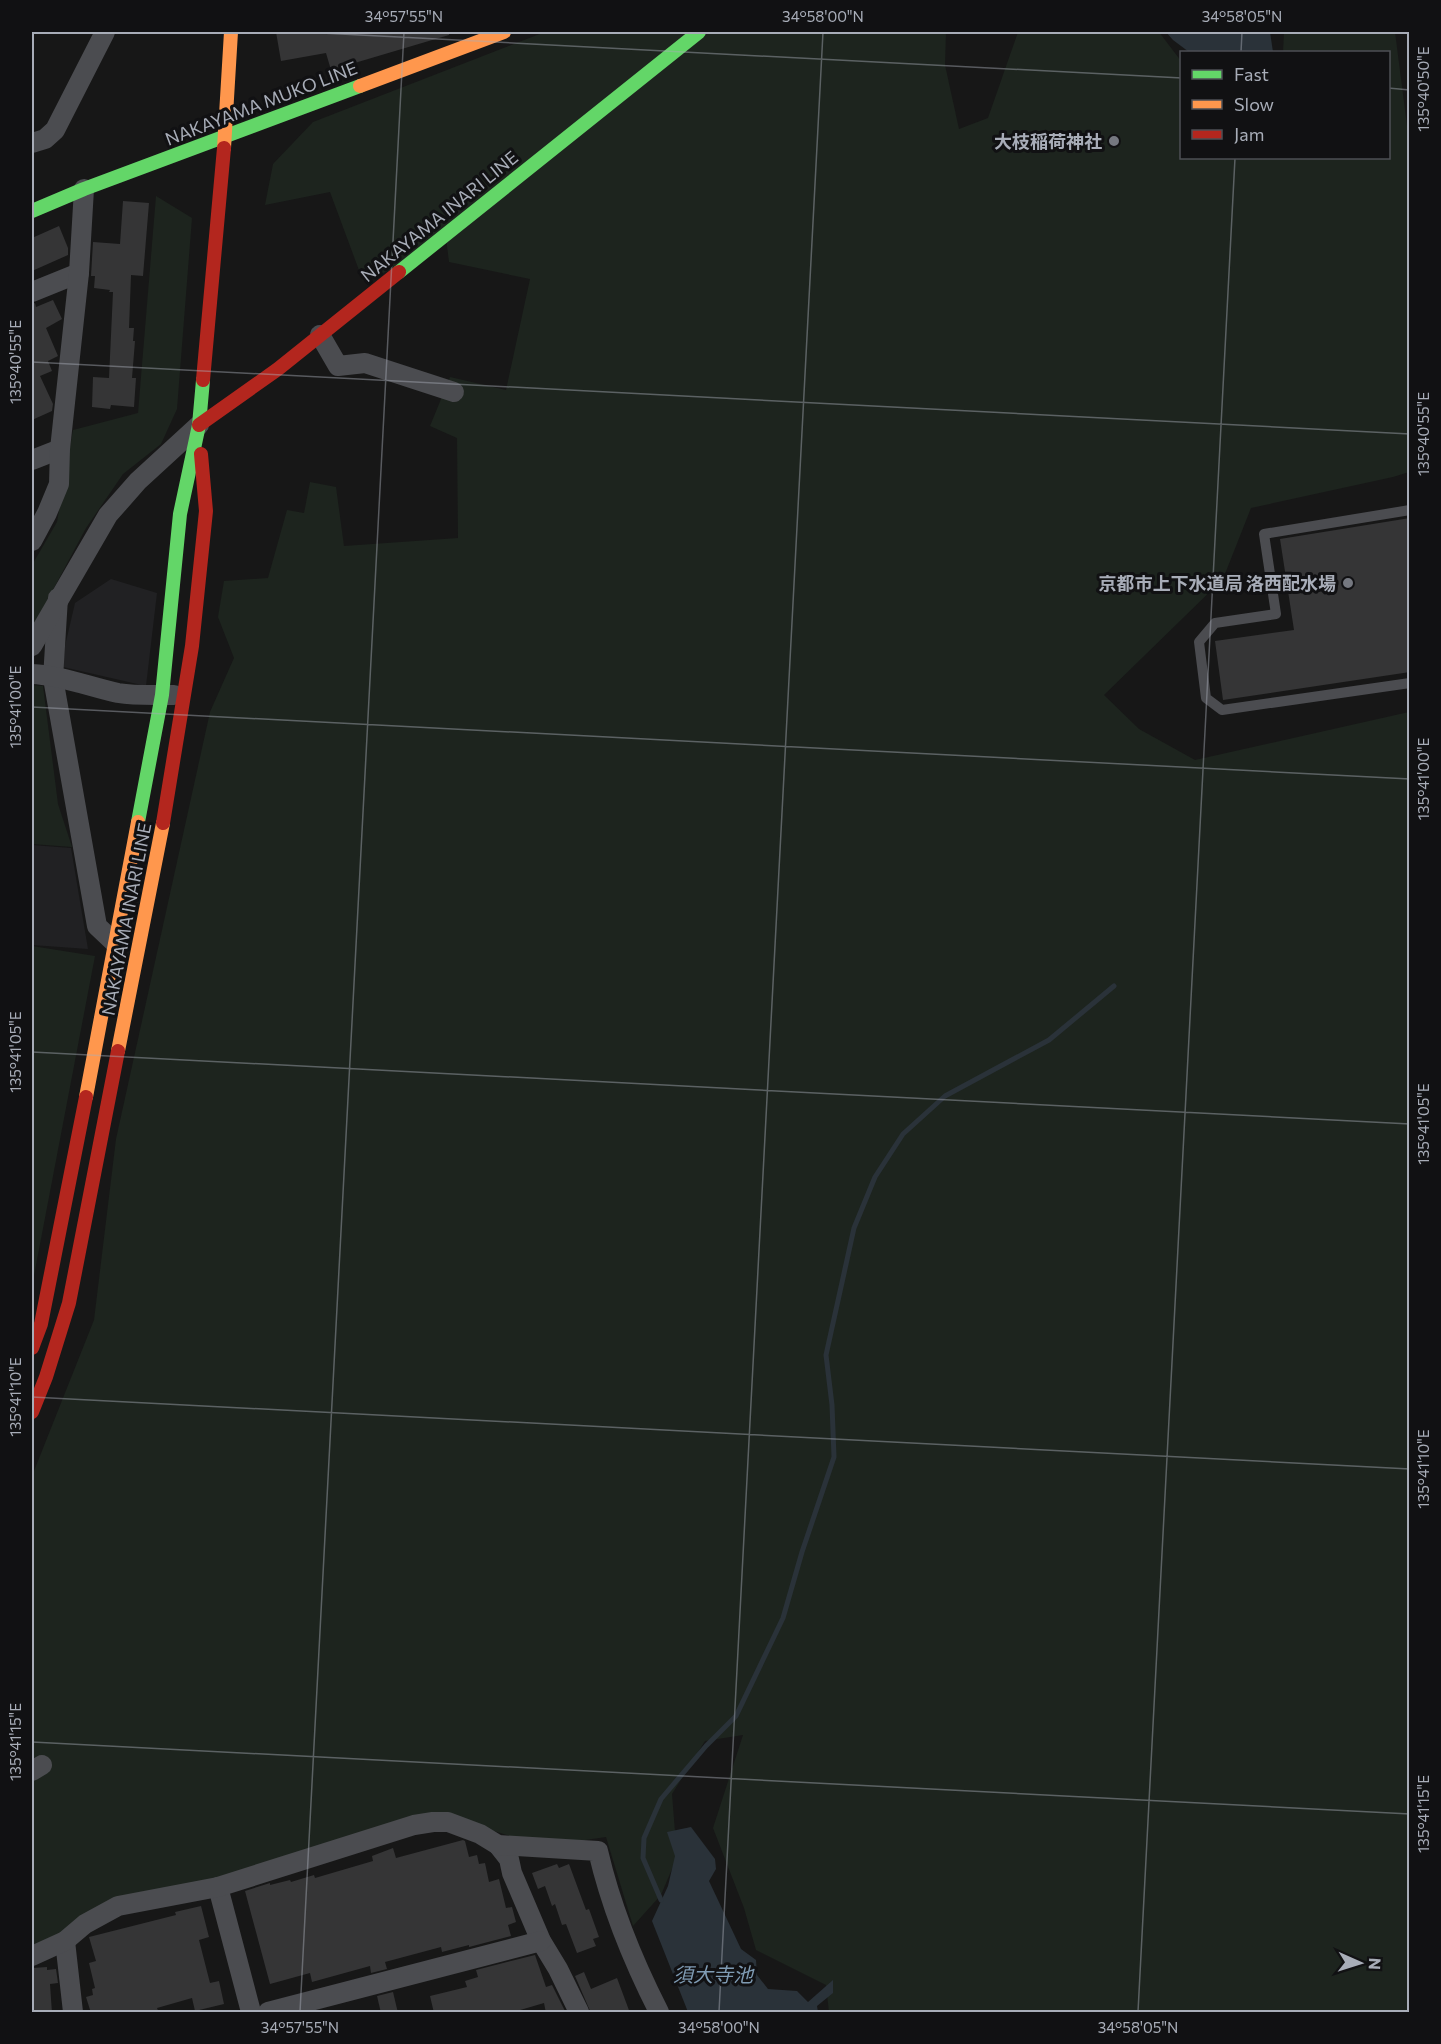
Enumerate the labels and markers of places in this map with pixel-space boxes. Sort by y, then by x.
place label: 大枝稲荷神社 [994,130,1102,152]
marker: 大枝稲荷神社 [1107,134,1121,148]
place label: 京都市上下水道局 洛西配水場 [1099,572,1336,594]
marker: 京都市上下水道局 洛西配水場 [1341,576,1355,590]

